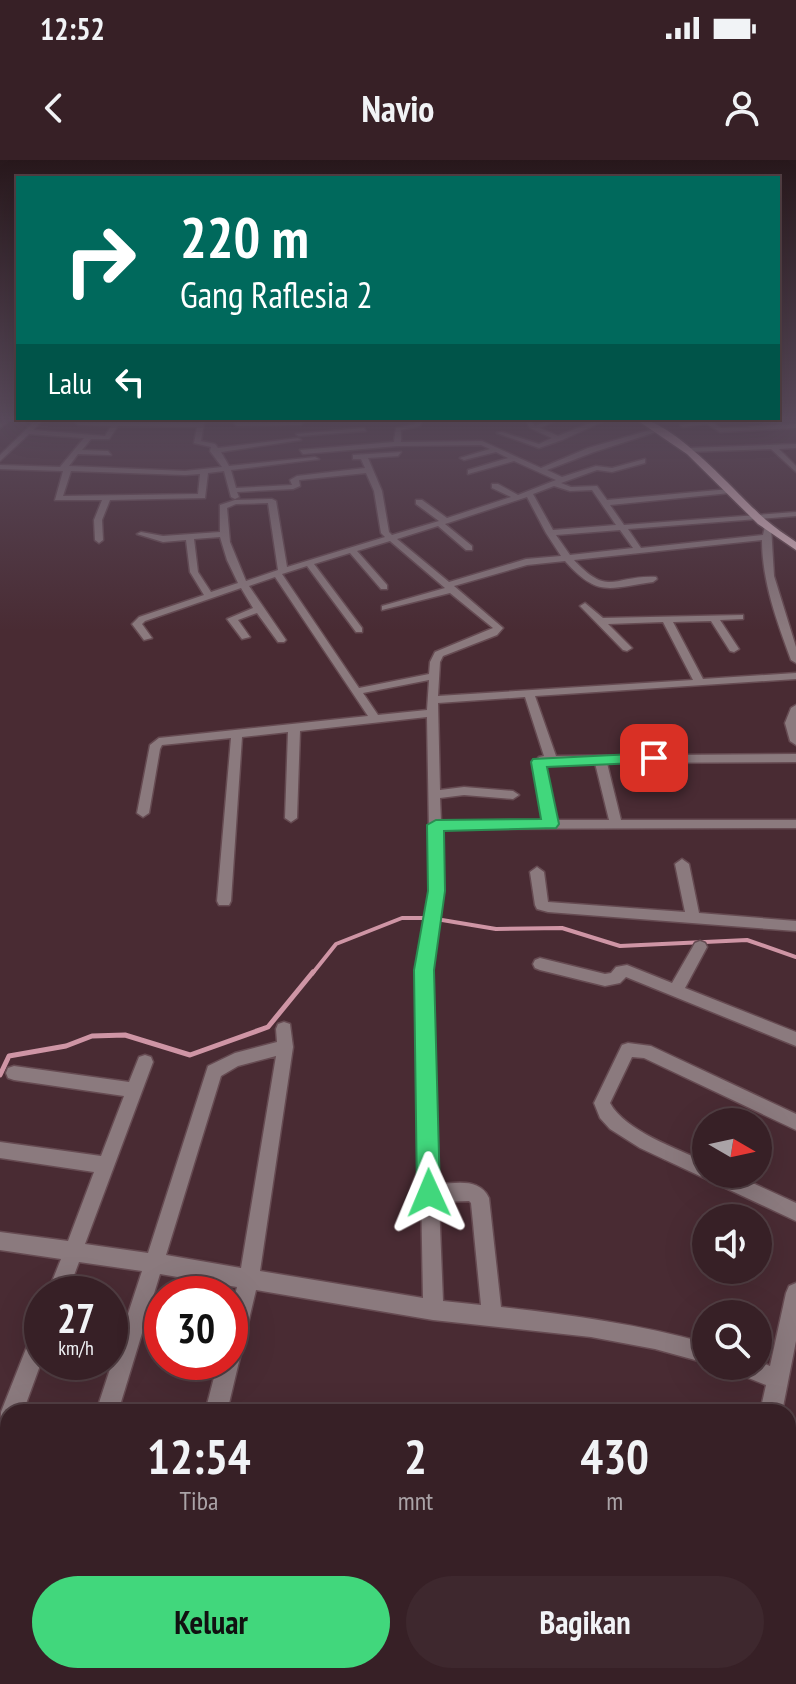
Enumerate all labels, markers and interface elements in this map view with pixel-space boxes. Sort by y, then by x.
text: 12:52 [40,9,105,48]
text: Navio [362,85,434,132]
icon: back [32,86,76,130]
icon: person [720,86,764,130]
text: 220 m [180,201,309,273]
icon: right [48,208,152,312]
text: Gang Raflesia 2 [180,271,373,318]
icon: left [108,360,152,404]
text: Lalu [48,363,92,402]
pin [620,724,688,792]
icon: arrive [632,736,676,780]
north arrow [692,1108,772,1188]
map controls [692,1108,772,1380]
position arrow [387,1151,471,1235]
button: sound [692,1204,772,1284]
speed limit sign: 30 [144,1276,248,1380]
text: 27 [57,1292,95,1344]
button: search [692,1300,772,1380]
text: km/h [58,1335,94,1361]
text: 12:54 [147,1425,251,1487]
text: 2 [404,1425,427,1487]
text: 430 [580,1425,649,1487]
text: Tiba [179,1484,218,1517]
text: mnt [398,1484,433,1517]
text: m [606,1484,623,1517]
button: Keluar [32,1576,390,1668]
button: Bagikan [406,1576,764,1668]

